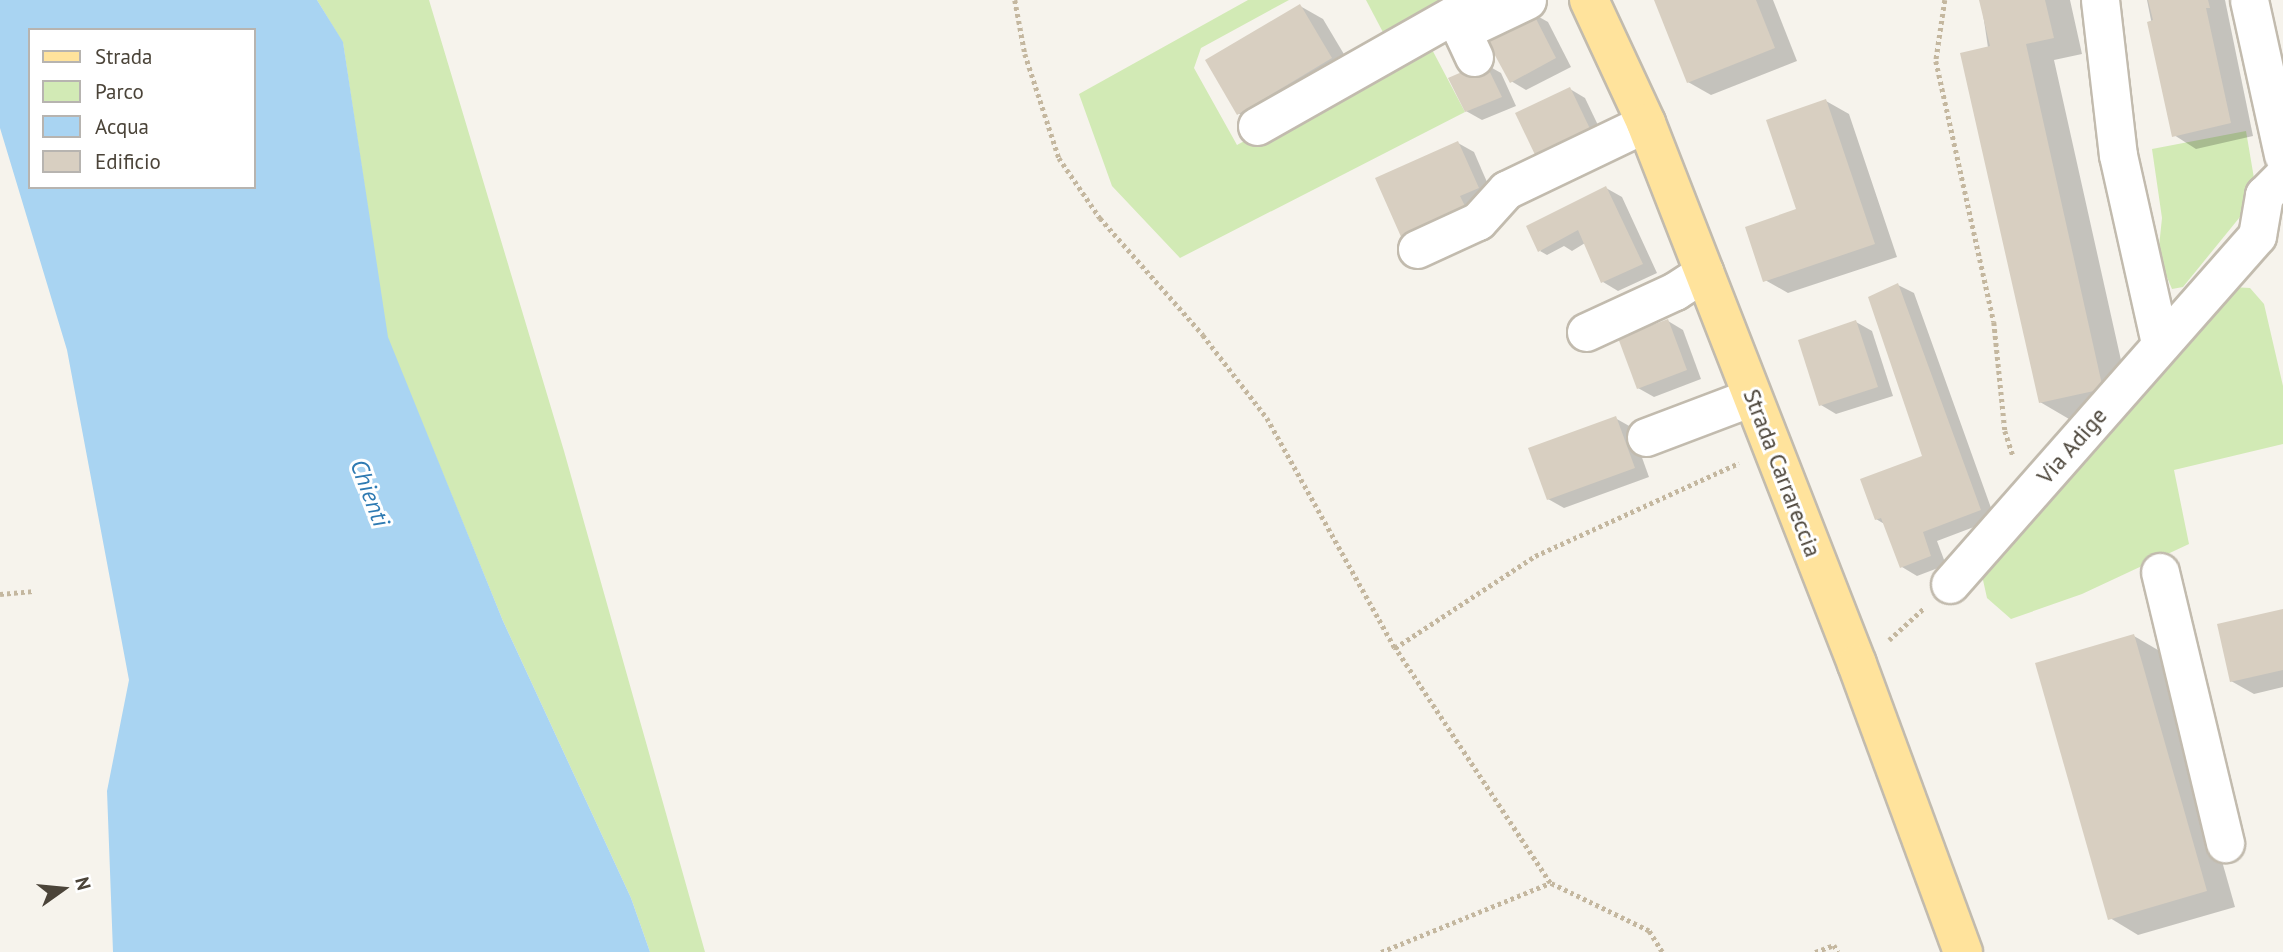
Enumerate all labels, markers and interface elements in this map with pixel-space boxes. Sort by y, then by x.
legend [28,28,256,189]
text: Strada [95,43,153,70]
text: Parco [95,78,144,105]
text: Acqua [95,113,149,140]
text: Edificio [95,148,161,175]
street label: Strada Carrareccia [1737,385,1827,561]
street label: Via Adige [2031,402,2113,490]
water label: Chienti [344,455,396,531]
north arrow [28,854,98,924]
text: N [70,874,96,893]

